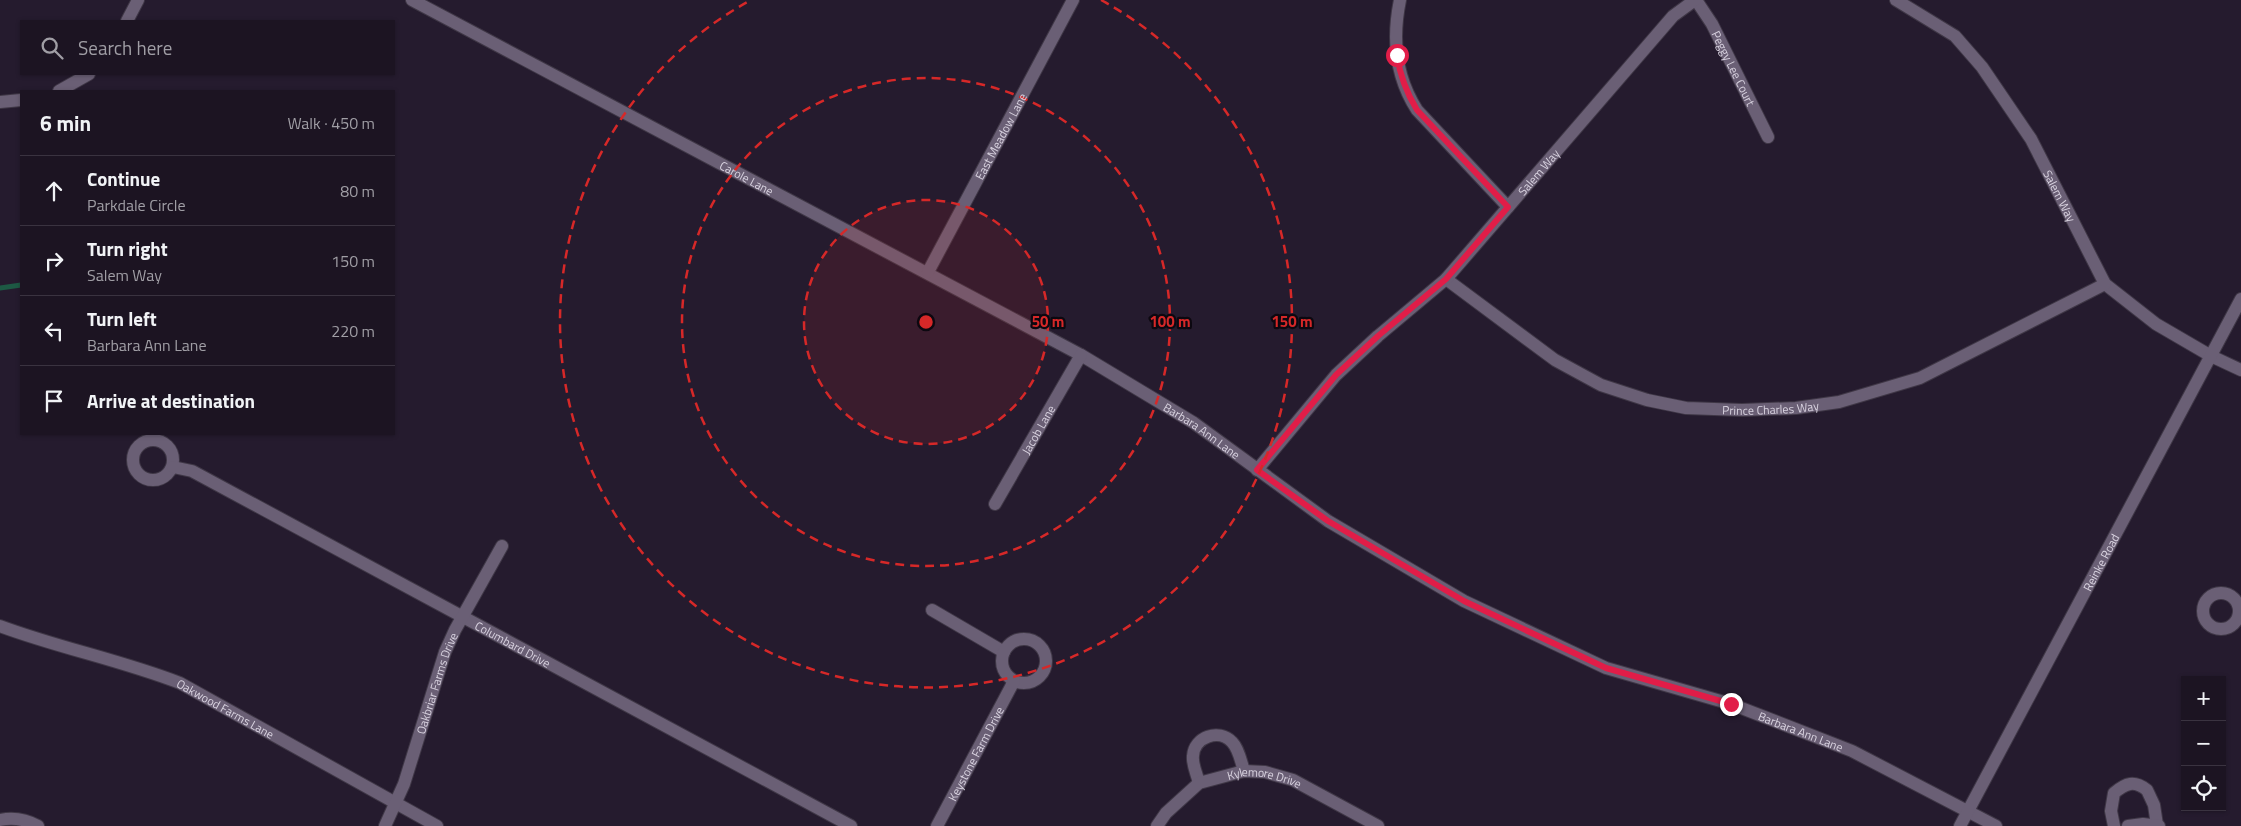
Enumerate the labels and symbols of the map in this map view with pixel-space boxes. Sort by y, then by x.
street label: Peggy Lee Court [1707,27,1761,110]
route start [1386,44,1409,67]
street label: East Meadow Lane [969,89,1031,183]
street label: Salem Way [1513,144,1564,199]
street label: Carole Lane [716,156,777,200]
street label: Salem Way [2039,166,2081,225]
text: 50 m [1032,310,1064,333]
text: 100 m [1149,310,1191,333]
text: 150 m [1271,310,1313,333]
centre of rings [917,313,935,331]
street label: Prince Charles Way [1722,395,1820,420]
street label: Barbara Ann Lane [1160,397,1244,463]
street label: Jacob Lane [1016,401,1060,458]
street label: Reinke Road [2078,530,2124,594]
street label: Columbard Drive [472,616,554,672]
street label: Oakbriar Farms Drive [411,629,462,736]
street label: Oakwood Farms Lane [173,674,278,743]
route end [1720,693,1743,716]
street label: Keystone Farm Drive [943,703,1008,804]
street label: Barbara Ann Lane [1756,706,1846,756]
street label: Kylemore Drive [1225,761,1306,793]

